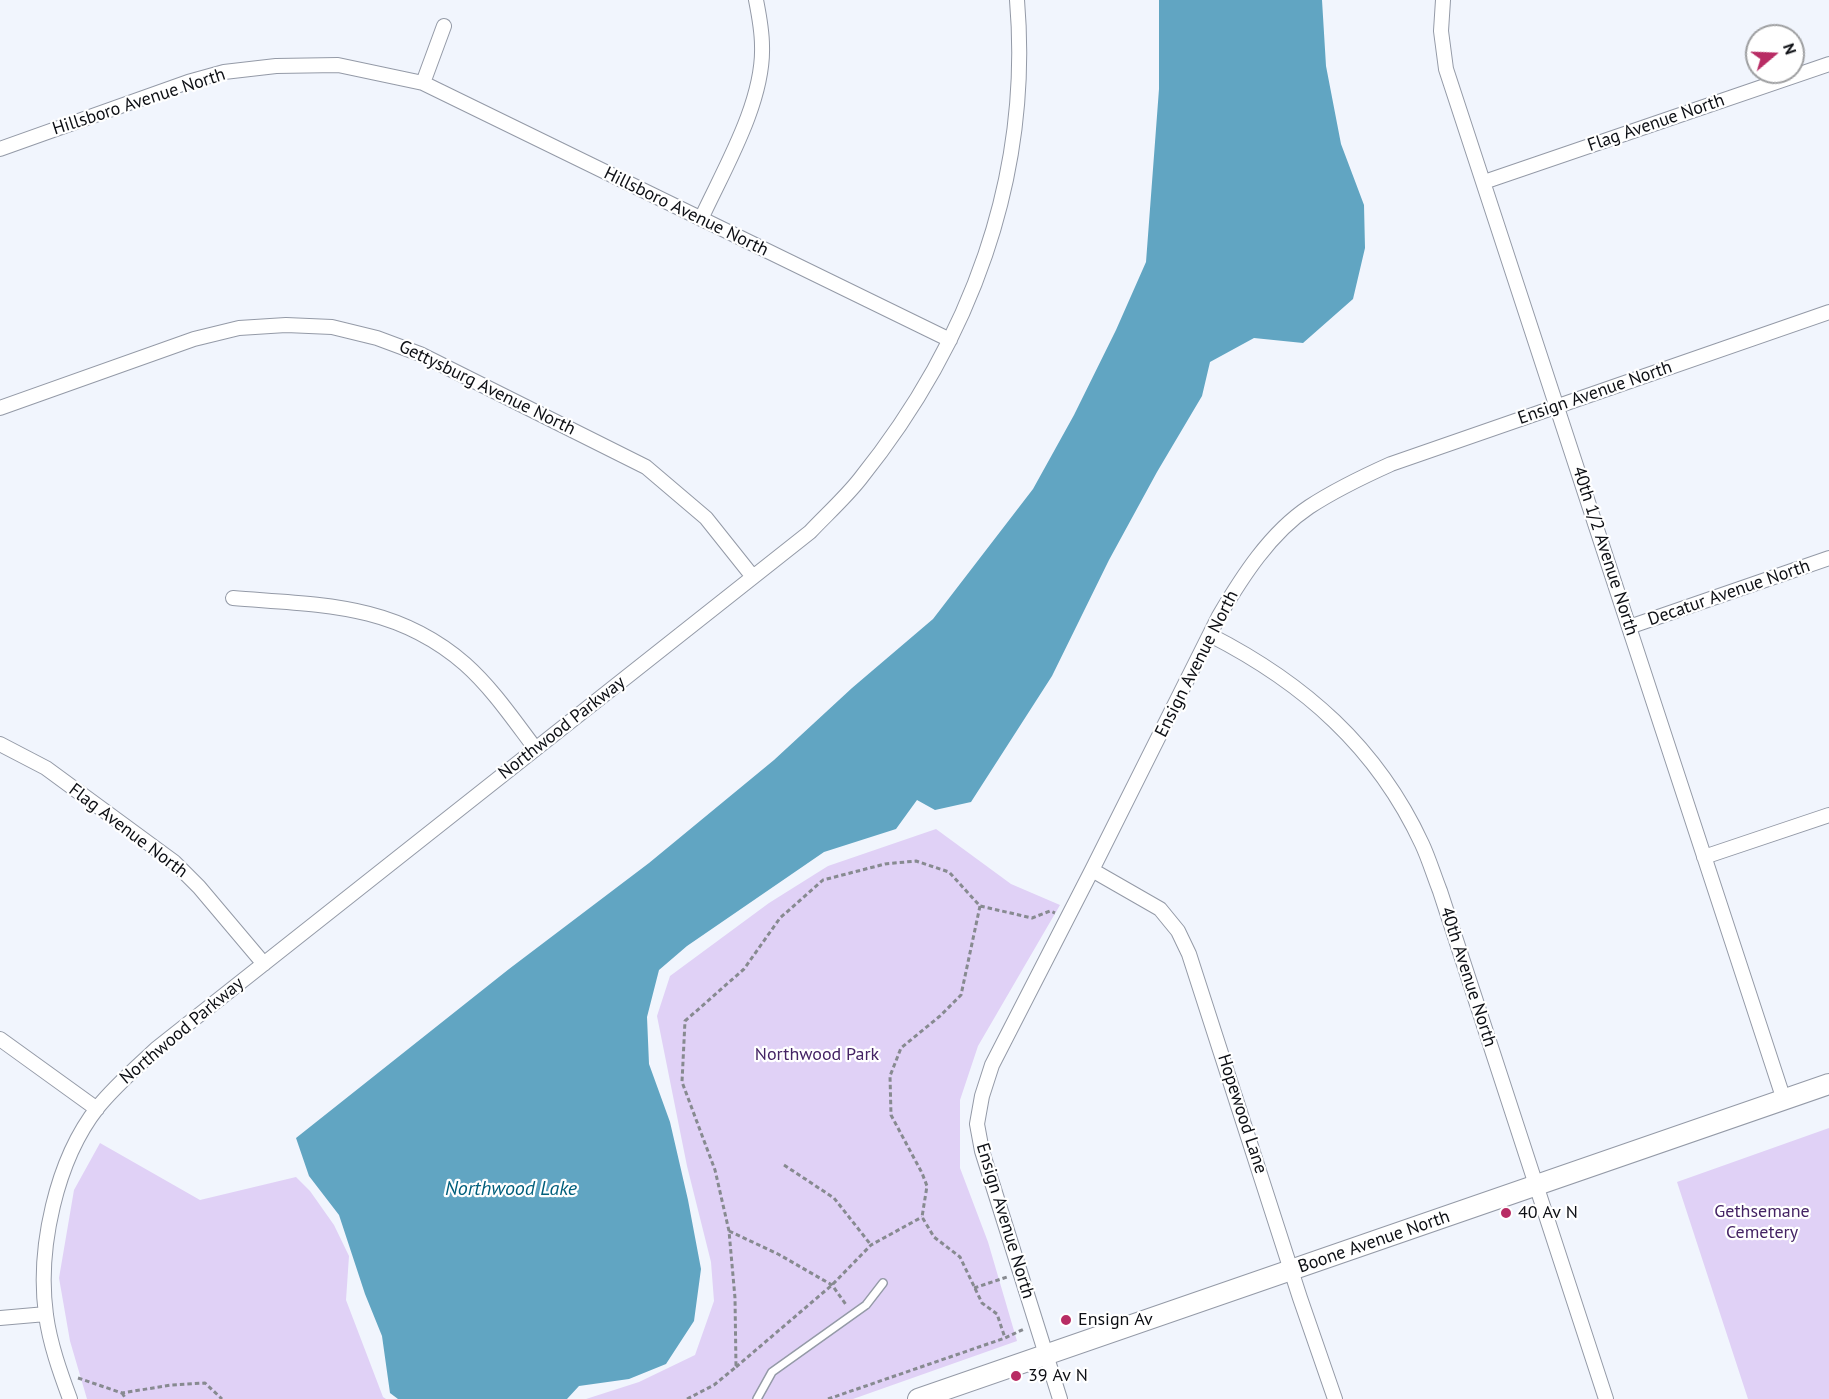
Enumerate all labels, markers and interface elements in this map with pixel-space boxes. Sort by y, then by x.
north arrow [1745,24,1805,84]
text: N [1779,41,1801,57]
street label: Hillsboro Avenue North [50,64,228,140]
street label: Flag Avenue North [1585,89,1727,157]
street label: Hillsboro Avenue North [600,163,772,261]
street label: Gettysburg Avenue North [395,336,579,440]
street label: Ensign Avenue North [1515,356,1675,430]
street label: 40th 1/2 Avenue North [1567,464,1643,638]
street label: Decatur Avenue North [1645,555,1813,631]
street label: Ensign Avenue North [1151,587,1243,741]
street label: Northwood Parkway [494,672,630,784]
street label: Flag Avenue North [64,779,192,883]
street label: 40th Avenue North [1435,904,1501,1050]
street label: Northwood Parkway [116,973,248,1089]
park label: Northwood Park [755,1044,879,1066]
street label: Hopewood Lane [1213,1052,1271,1176]
street label: Ensign Avenue North [971,1141,1039,1301]
water label: Northwood Lake [445,1177,577,1201]
park label: Gethsemane Cemetery [1714,1201,1810,1244]
place label: 40 Av N [1518,1202,1578,1224]
street label: Boone Avenue North [1295,1206,1453,1278]
marker: 40 Av N [1499,1206,1513,1220]
place label: Ensign Av [1078,1309,1153,1331]
marker: Ensign Av [1059,1313,1073,1327]
place label: 39 Av N [1028,1365,1088,1387]
marker: 39 Av N [1009,1369,1023,1383]

